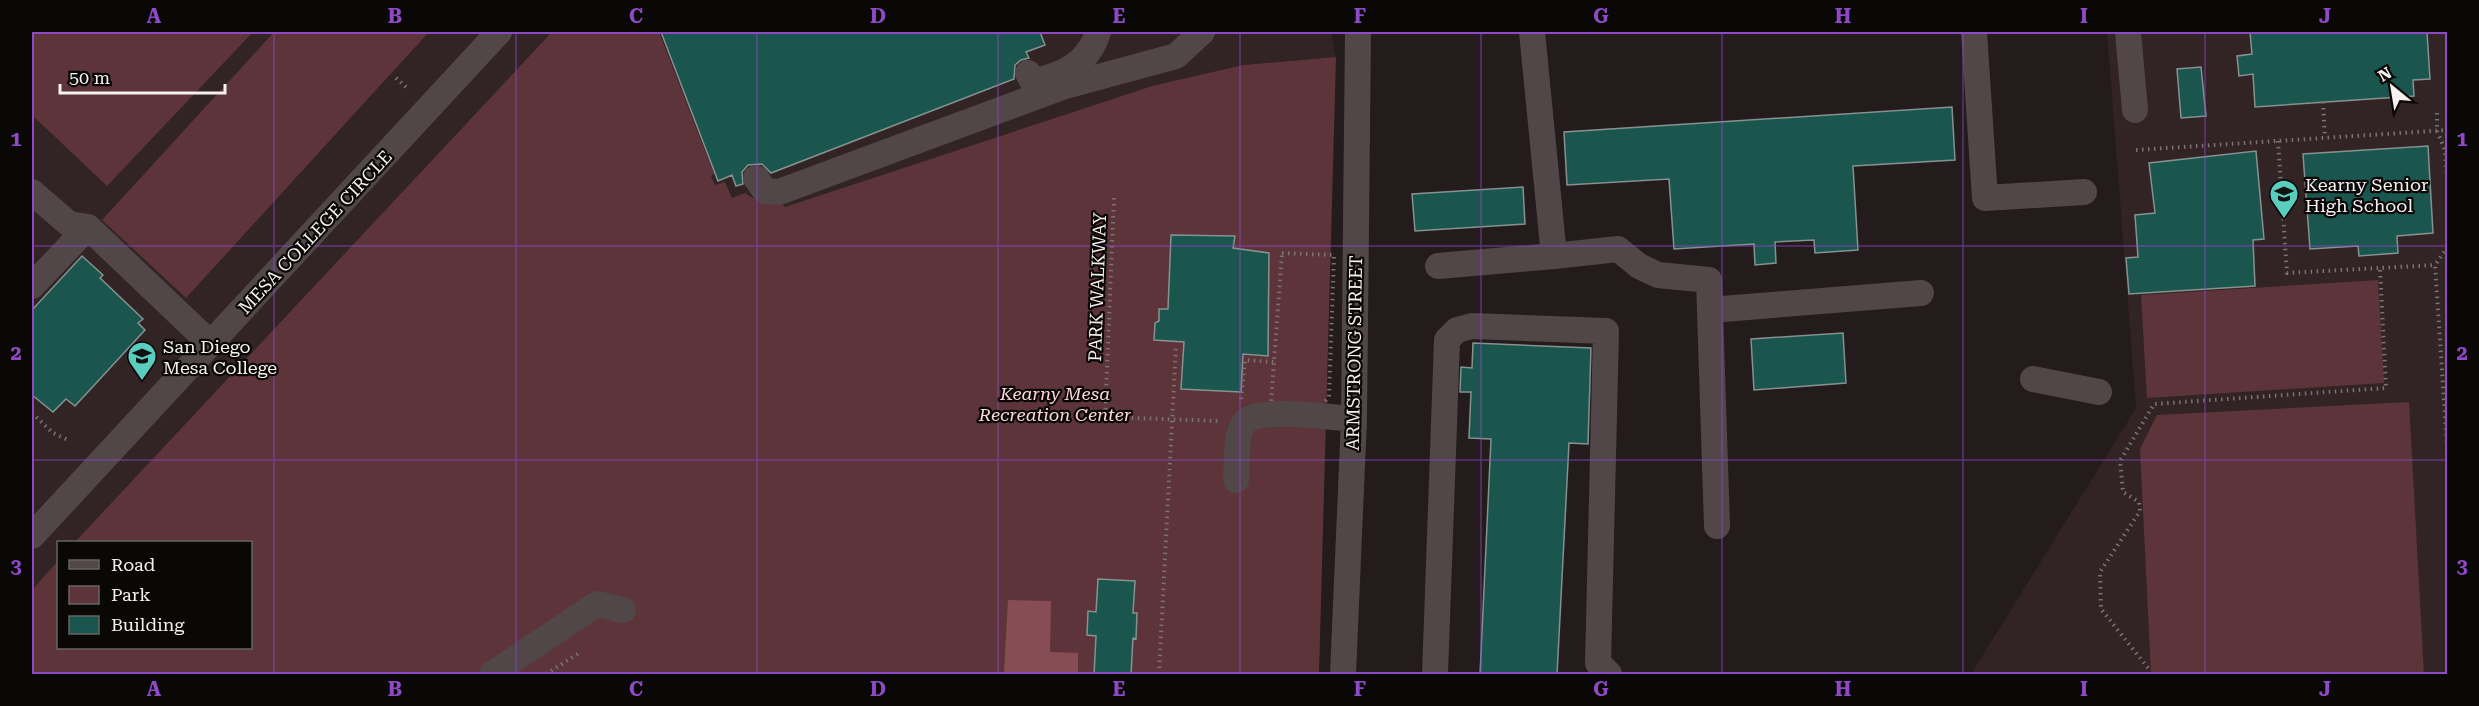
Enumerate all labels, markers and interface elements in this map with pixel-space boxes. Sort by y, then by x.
text: A [147,4,162,28]
text: B [388,4,402,28]
text: C [629,4,643,28]
text: D [870,4,886,28]
text: E [1113,4,1126,28]
text: F [1354,4,1366,28]
text: G [1593,4,1609,28]
text: H [1835,4,1851,28]
text: I [2080,4,2088,28]
text: J [2319,4,2331,28]
scale bar [60,57,225,95]
north arrow [2362,57,2422,117]
text: N [2375,63,2395,86]
text: 50 m [69,67,110,88]
text: 1 [10,127,22,151]
text: 1 [2456,127,2468,151]
street label: MESA COLLEGE CIRCLE [234,146,396,318]
place label: Kearny Senior High School [2305,174,2428,216]
school or university icon: Kearny Senior High School [2268,178,2300,220]
street label: PARK WALKWAY [1084,211,1110,362]
street label: ARMSTRONG STREET [1342,255,1366,451]
place label: San Diego Mesa College [163,336,277,378]
school or university icon: San Diego Mesa College [126,340,158,382]
text: 2 [10,341,22,365]
text: 2 [2456,341,2468,365]
park label: Kearny Mesa Recreation Center [978,383,1132,425]
legend [57,541,252,649]
text: 3 [10,554,22,578]
text: Road [111,554,156,575]
text: 3 [2456,554,2468,578]
text: Park [111,584,151,605]
text: Building [111,614,185,635]
text: A [147,677,162,701]
text: B [388,677,402,701]
text: C [629,677,643,701]
text: D [870,677,886,701]
text: E [1113,677,1126,701]
text: F [1354,677,1366,701]
text: G [1593,677,1609,701]
text: H [1835,677,1851,701]
text: I [2080,677,2088,701]
text: J [2319,677,2331,701]

